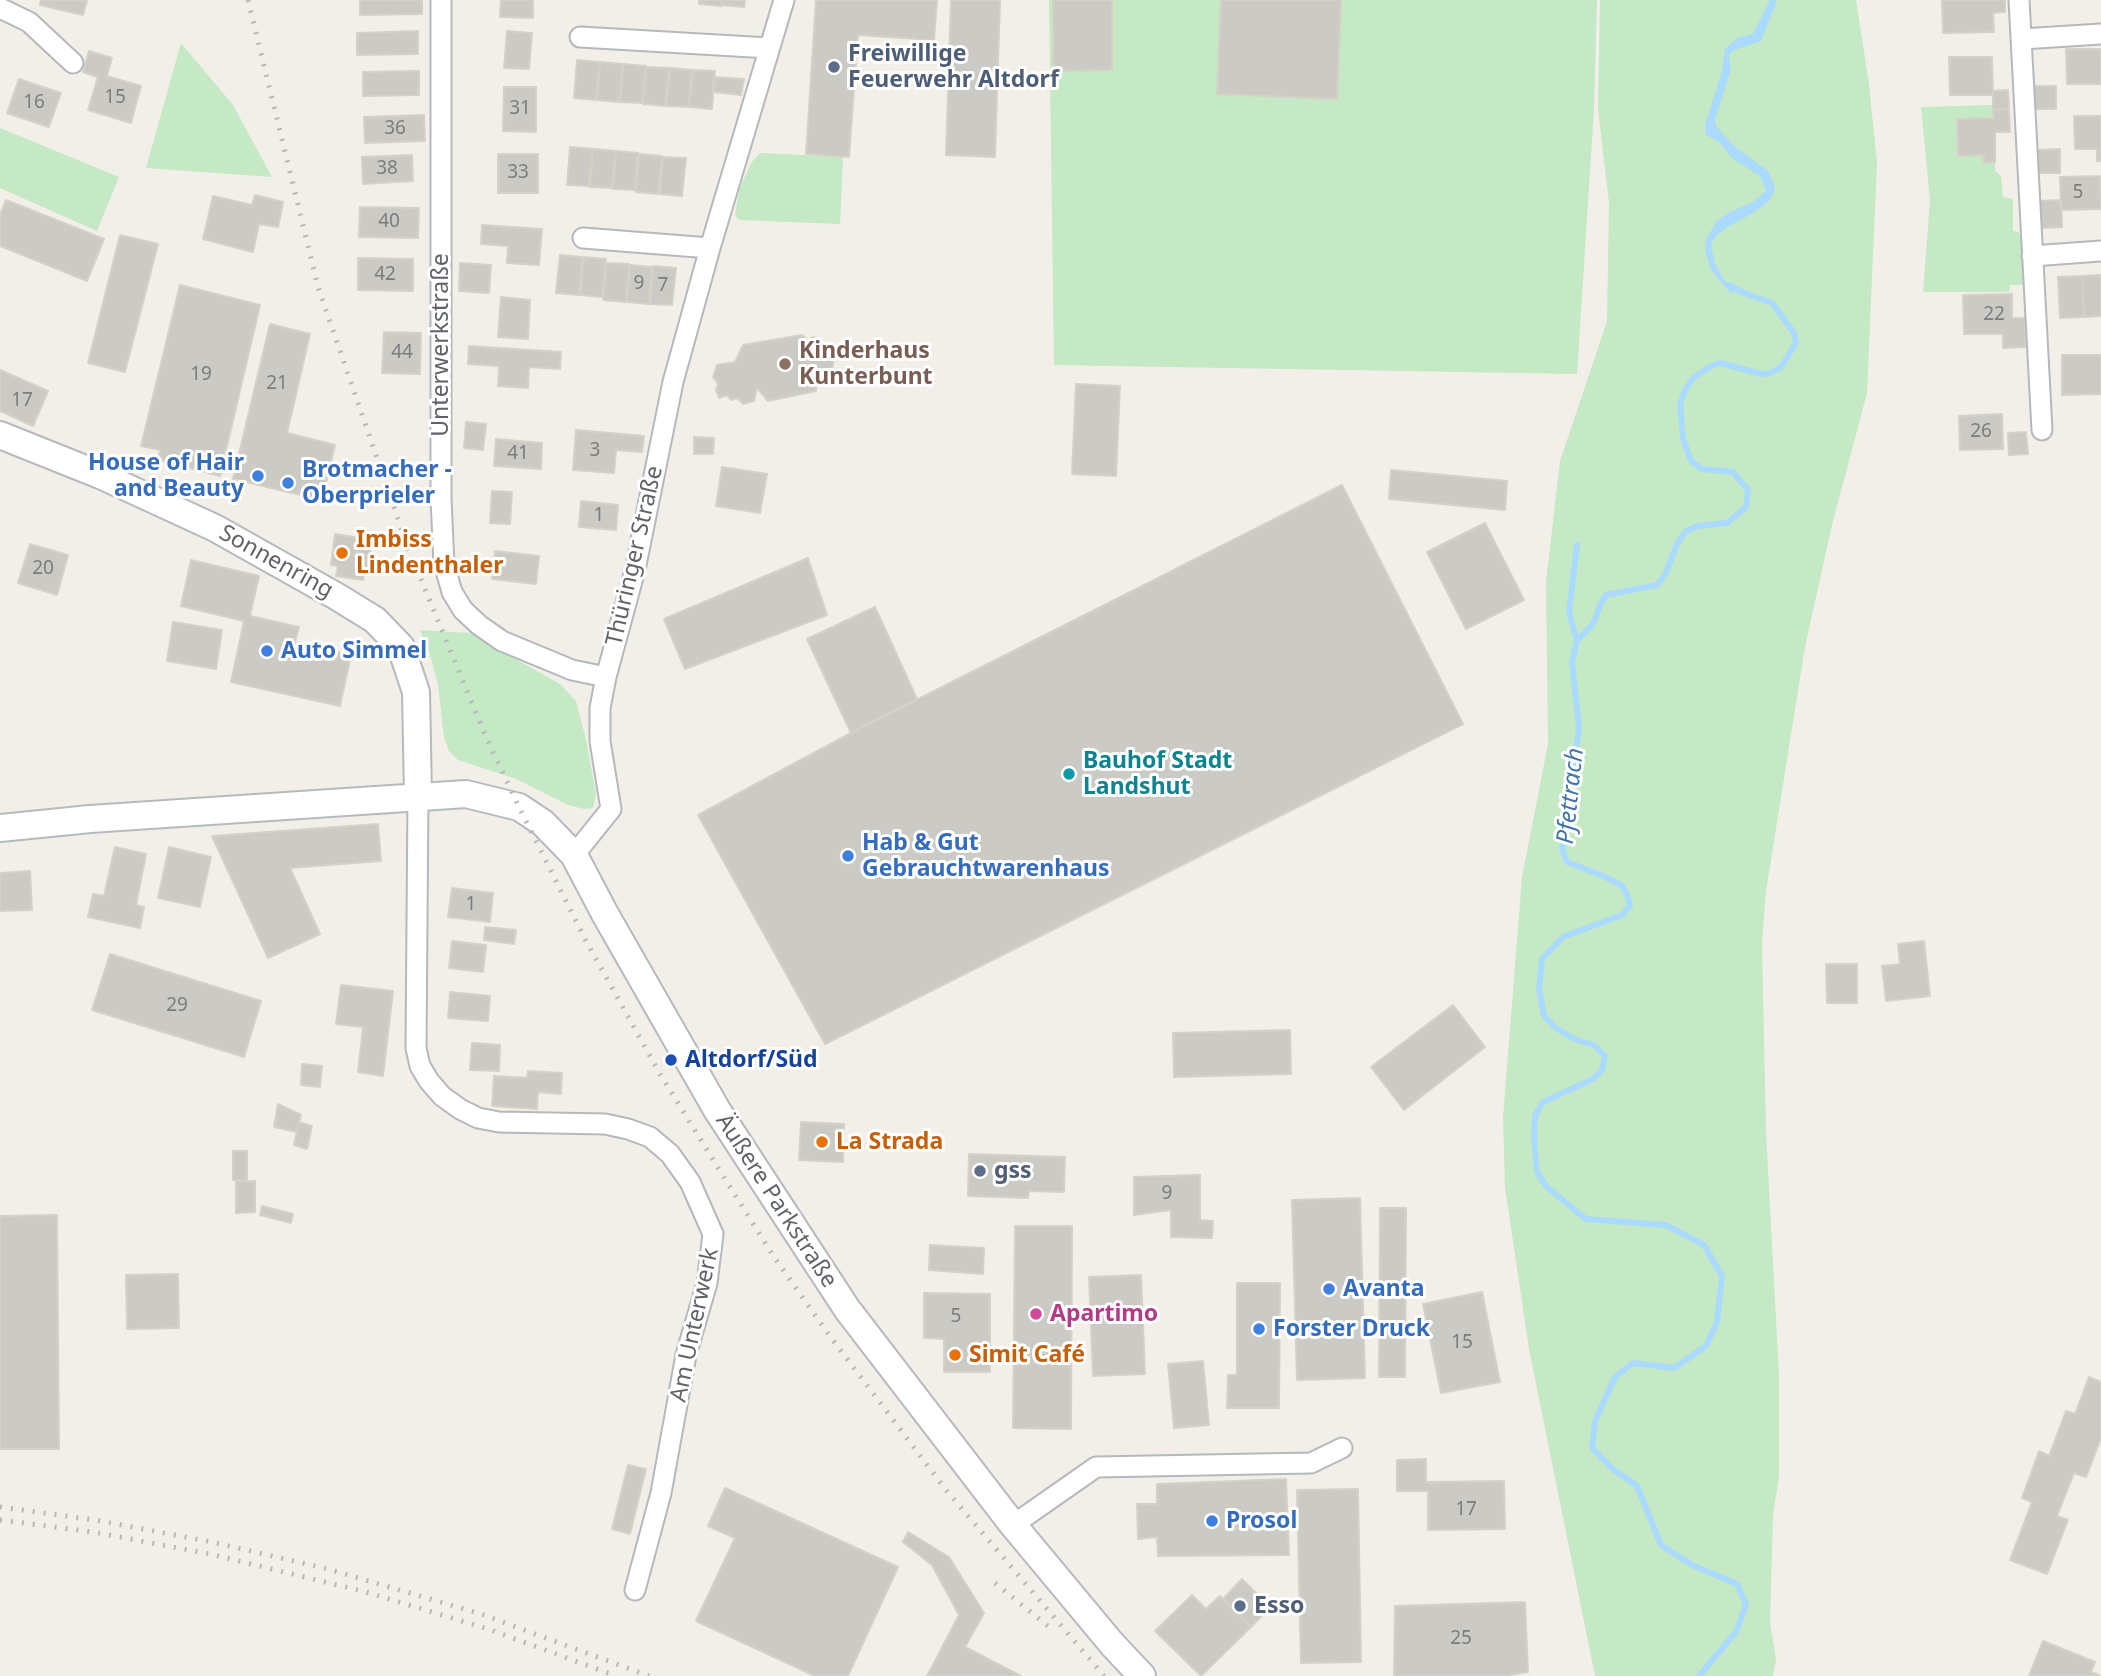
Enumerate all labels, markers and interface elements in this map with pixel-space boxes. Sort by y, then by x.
place label: Freiwillige Feuerwehr Altdorf [848,40,1059,94]
marker: Freiwillige Feuerwehr Altdorf [826,59,842,75]
house number: 15 [104,87,126,109]
house number: 16 [23,92,45,114]
house number: 31 [509,98,531,120]
house number: 36 [384,118,406,140]
house number: 38 [376,158,398,180]
house number: 33 [507,162,529,184]
house number: 5 [2073,182,2083,204]
house number: 40 [378,211,400,233]
street label: Unterwerkstraße [427,253,455,437]
house number: 42 [374,264,396,286]
house number: 9 [634,273,644,295]
house number: 7 [658,275,668,297]
house number: 22 [1983,304,2005,326]
place label: Kinderhaus Kunterbunt [799,337,933,391]
house number: 44 [391,342,413,364]
marker: Kinderhaus Kunterbunt [777,356,793,372]
house number: 19 [190,364,212,386]
house number: 21 [266,373,288,395]
house number: 17 [11,390,33,412]
house number: 26 [1970,421,1992,443]
house number: 3 [590,440,600,462]
house number: 41 [507,443,529,465]
place label: House of Hair and Beauty [88,449,244,503]
place label: Brotmacher - Oberprieler [302,456,452,510]
street label: Thüringer Straße [601,463,669,649]
marker: House of Hair and Beauty [250,468,266,484]
marker: Brotmacher - Oberprieler [280,475,296,491]
house number: 1 [594,505,604,527]
street label: Sonnenring [214,519,338,605]
place label: Imbiss Lindenthaler [356,526,503,580]
marker: Imbiss Lindenthaler [334,545,350,561]
house number: 20 [32,558,54,580]
place label: Auto Simmel [281,637,427,665]
marker: Auto Simmel [259,643,275,659]
water label: Pfettrach [1552,746,1590,846]
place label: Bauhof Stadt Landshut [1083,747,1232,801]
marker: Bauhof Stadt Landshut [1061,766,1077,782]
place label: Hab & Gut Gebrauchtwarenhaus [862,829,1109,883]
marker: Hab & Gut Gebrauchtwarenhaus [840,848,856,864]
house number: 1 [466,894,476,916]
house number: 29 [166,995,188,1017]
place label: Altdorf/Süd [685,1046,818,1074]
marker: Altdorf/Süd [663,1052,679,1068]
street label: Äußere Parkstraße [709,1109,843,1293]
place label: La Strada [836,1128,943,1156]
marker: La Strada [814,1134,830,1150]
place label: gss [994,1157,1032,1185]
marker: gss [972,1163,988,1179]
house number: 9 [1162,1183,1172,1205]
street label: Am Unterwerk [665,1245,725,1405]
place label: Avanta [1343,1275,1425,1303]
marker: Avanta [1321,1281,1337,1297]
place label: Apartimo [1050,1300,1158,1328]
house number: 5 [951,1306,961,1328]
marker: Apartimo [1028,1306,1044,1322]
place label: Forster Druck [1273,1315,1430,1343]
marker: Forster Druck [1251,1321,1267,1337]
house number: 15 [1451,1332,1473,1354]
place label: Simit Café [969,1341,1085,1369]
marker: Simit Café [947,1347,963,1363]
house number: 17 [1455,1499,1477,1521]
place label: Prosol [1226,1507,1297,1535]
marker: Prosol [1204,1513,1220,1529]
place label: Esso [1254,1592,1304,1620]
marker: Esso [1232,1598,1248,1614]
house number: 25 [1450,1628,1472,1650]

